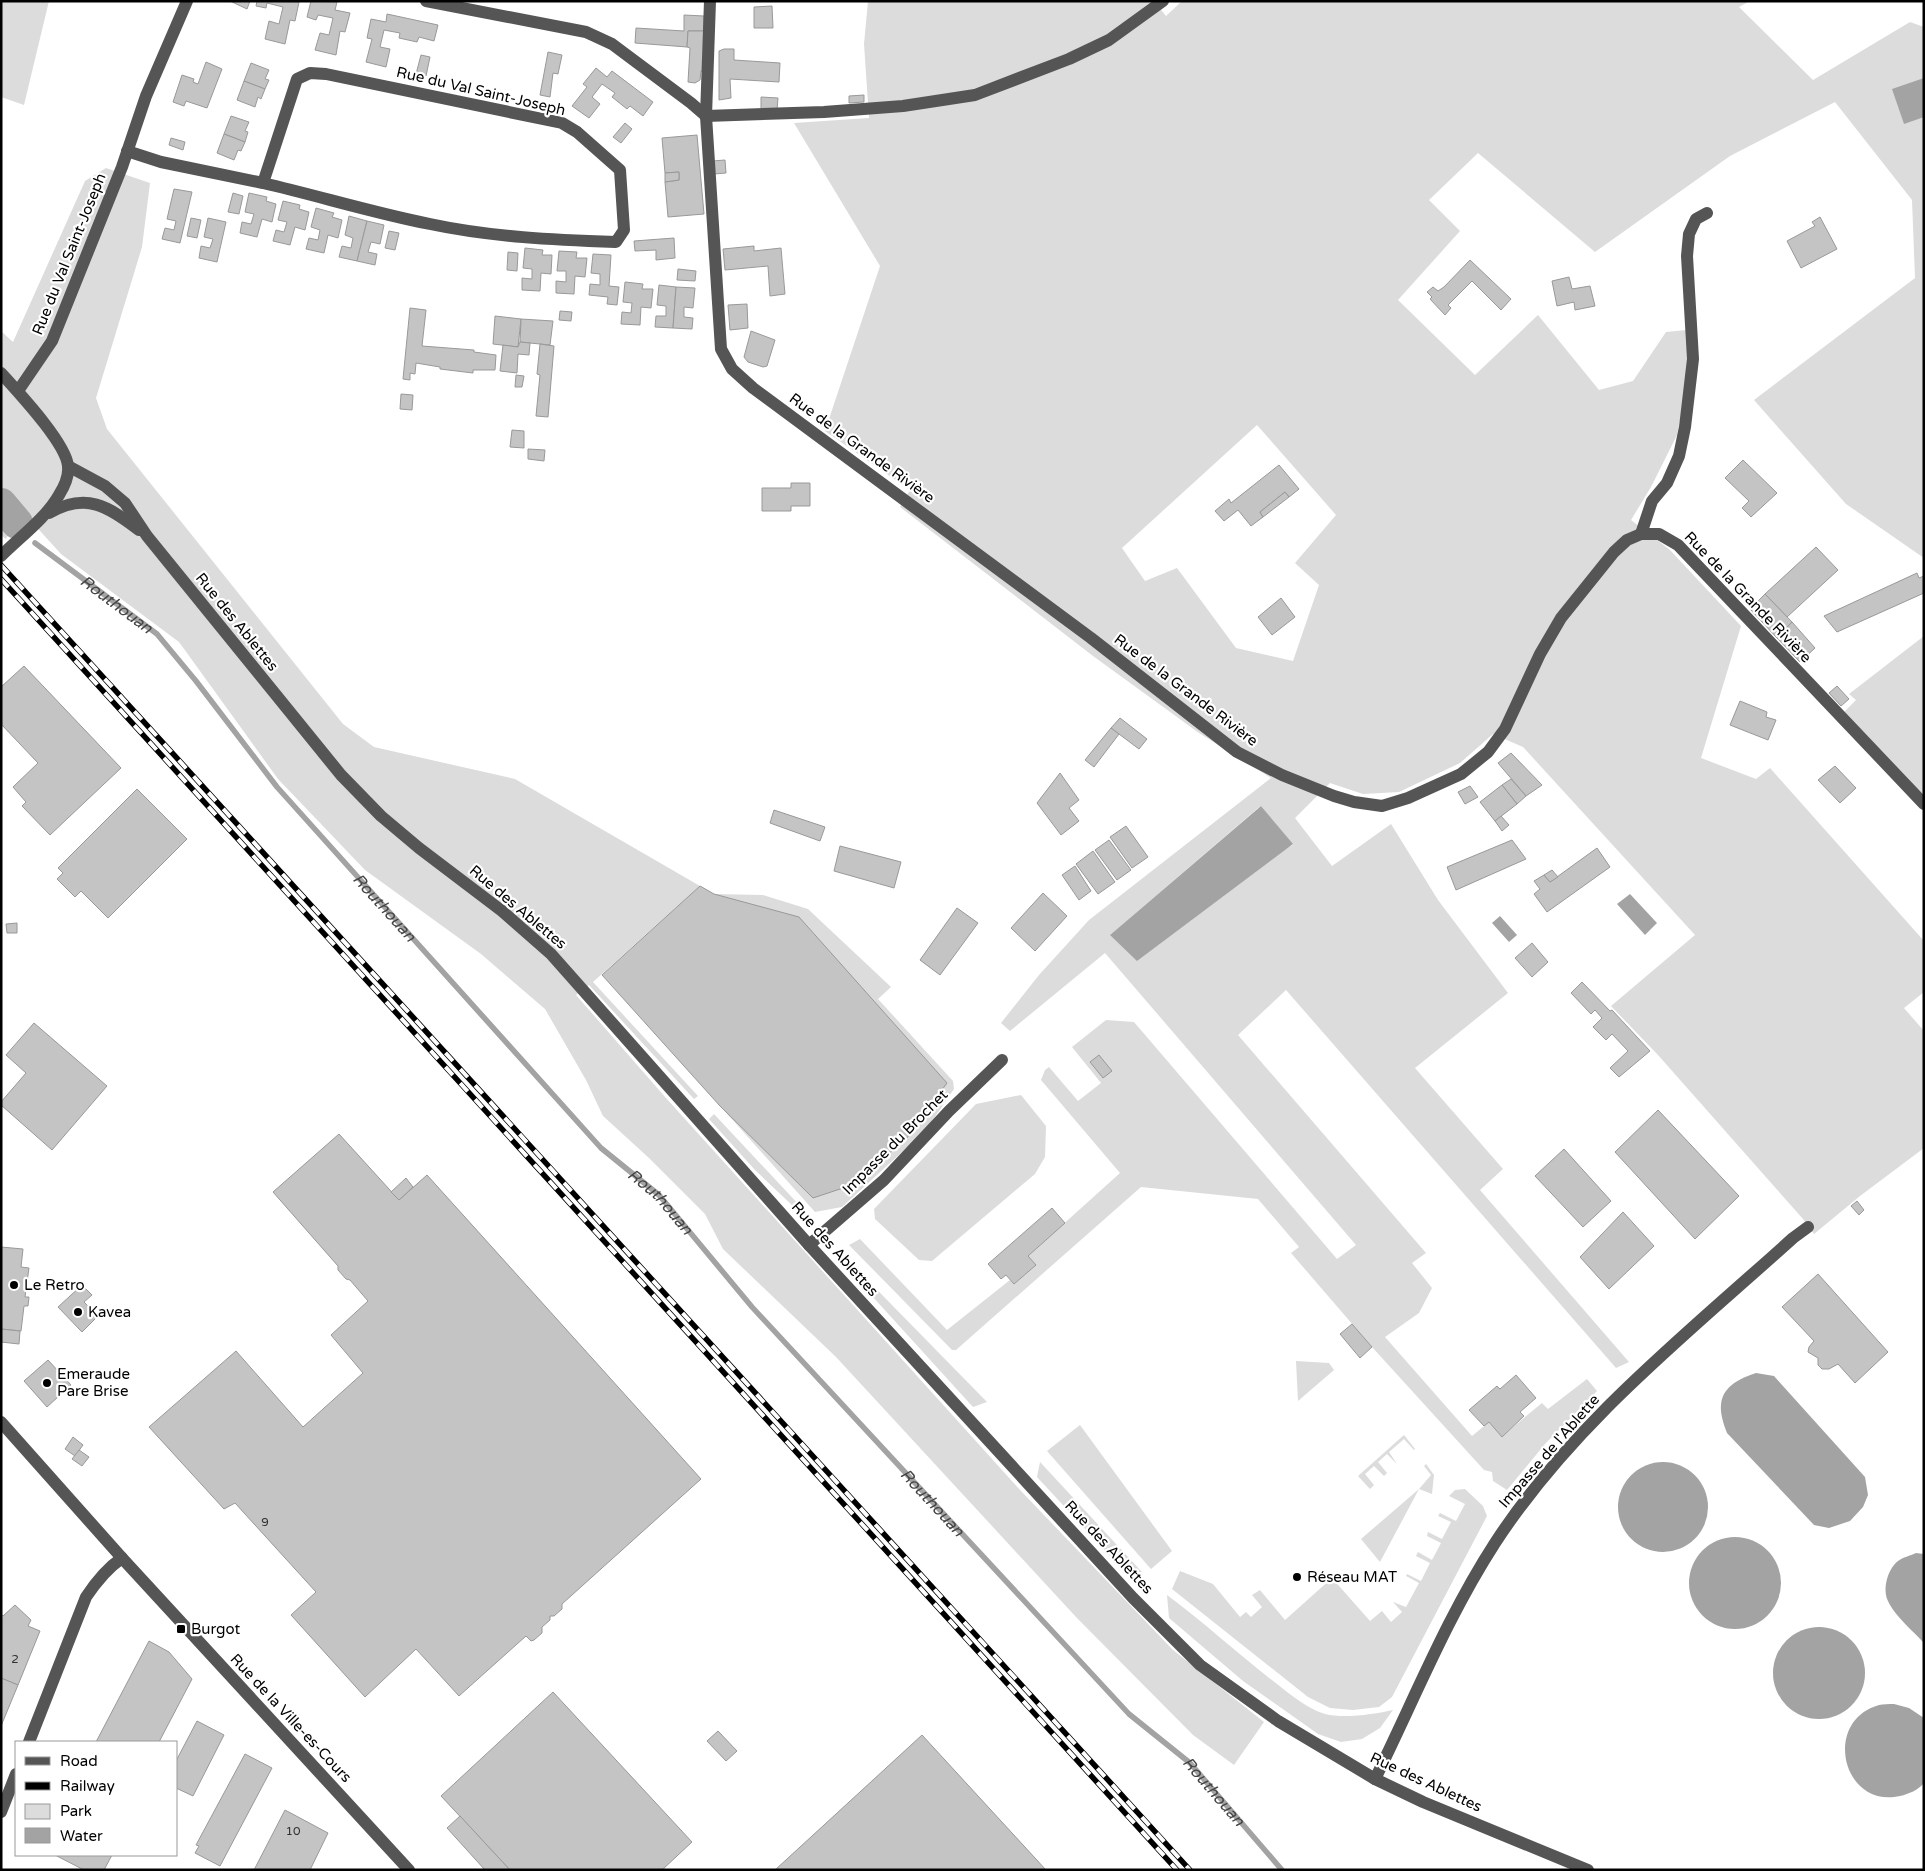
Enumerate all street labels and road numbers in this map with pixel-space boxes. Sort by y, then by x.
street label: Rue du Val Saint-Joseph [395,63,567,119]
street label: Rue du Val Saint-Joseph [28,170,110,338]
street label: Rue de la Grande Rivière [786,389,938,507]
street label: Rue de la Grande Rivière [1681,528,1815,666]
street label: Rue des Ablettes [192,569,282,675]
street label: Rue de la Grande Rivière [1111,630,1261,750]
street label: Rue des Ablettes [466,861,570,953]
street label: Impasse du Brochet [839,1085,952,1198]
street label: Rue des Ablettes [788,1198,882,1300]
street label: Impasse de l'Ablette [1495,1391,1603,1511]
street label: Rue des Ablettes [1061,1497,1157,1597]
street label: Rue de la Ville-es-Cours [227,1650,355,1786]
street label: Rue des Ablettes [1367,1748,1485,1816]

